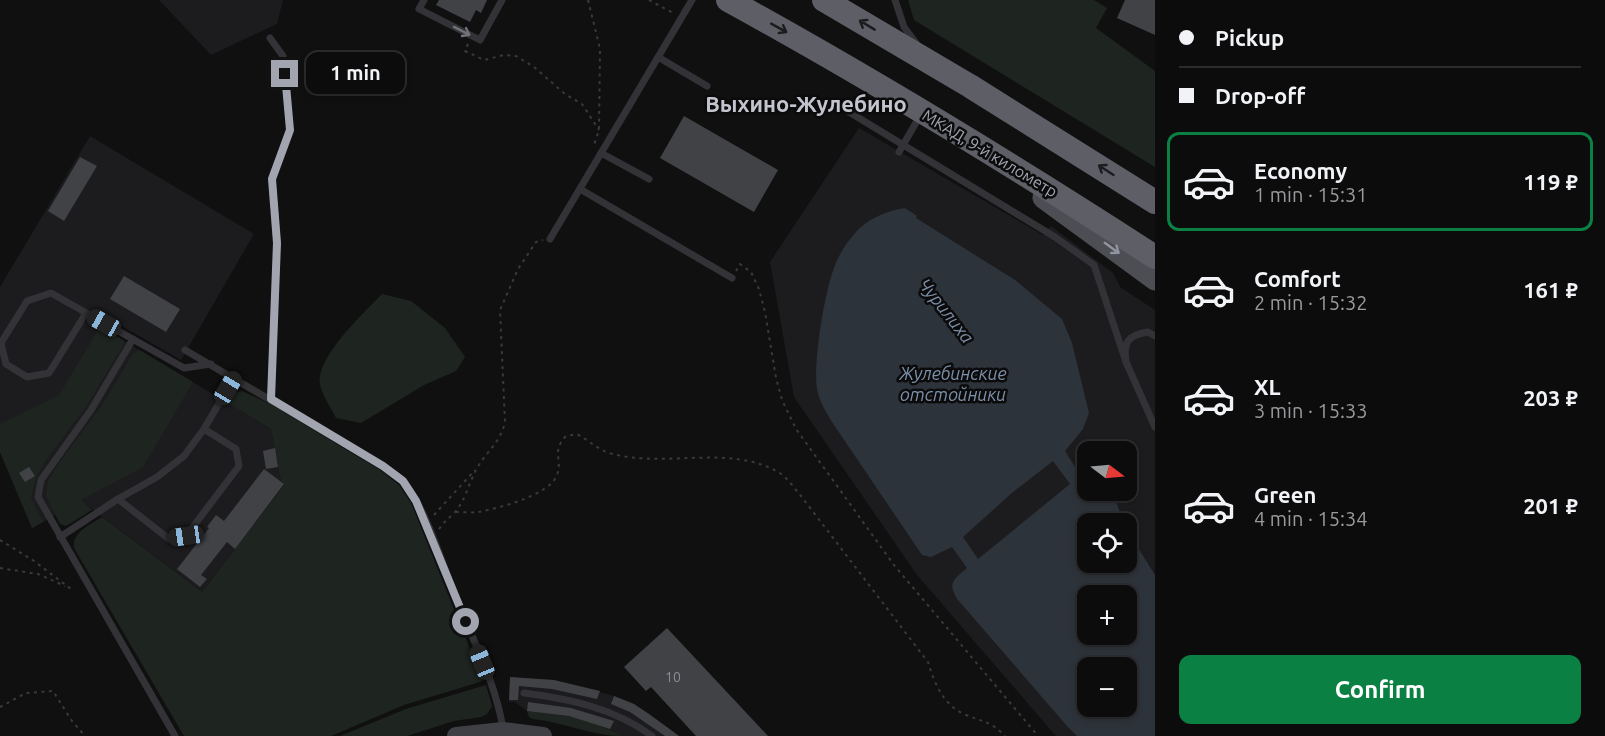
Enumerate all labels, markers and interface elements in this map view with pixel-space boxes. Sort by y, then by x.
one-way arrow [859,19,876,31]
one-way arrow [770,23,788,34]
text: Pickup [1215,25,1284,50]
one-way arrow [453,26,471,37]
callout: 1 min [306,53,405,95]
route end [271,60,298,87]
text: 1 min [330,61,381,84]
text: Drop-off [1215,83,1305,108]
district label: Выхино-Жулебино [705,91,907,116]
street label: МКАД, 9-й километр [919,106,1061,200]
icon: car [1182,155,1236,209]
text: Economy [1254,158,1347,183]
one-way arrow [1098,164,1115,176]
text: 119 ₽ [1523,169,1578,194]
text: 1 min · 15:31 [1254,183,1368,206]
one-way arrow [1103,242,1119,254]
icon: car [1182,263,1236,317]
text: Comfort [1254,266,1341,291]
water label: Чурилиха [915,274,978,347]
text: 161 ₽ [1523,277,1578,302]
text: 2 min · 15:32 [1254,291,1368,314]
car [84,306,124,340]
water label: Жулебинские отстойники [898,363,1007,404]
car [211,368,245,408]
icon: car [1182,371,1236,425]
text: XL [1254,374,1281,399]
text: 203 ₽ [1523,385,1578,410]
text: 3 min · 15:33 [1254,399,1368,422]
north arrow [1077,441,1137,501]
map controls [1077,441,1137,717]
icon: car [1182,479,1236,533]
text: Green [1254,482,1316,507]
text: 201 ₽ [1523,493,1578,518]
text: 4 min · 15:34 [1254,507,1368,530]
button: locate [1077,513,1137,573]
car [167,525,205,547]
button: + [1077,585,1137,645]
route start [452,608,479,635]
car [467,642,497,682]
button: Confirm [1179,655,1581,724]
button: − [1077,657,1137,717]
house number: 10 [665,669,681,685]

